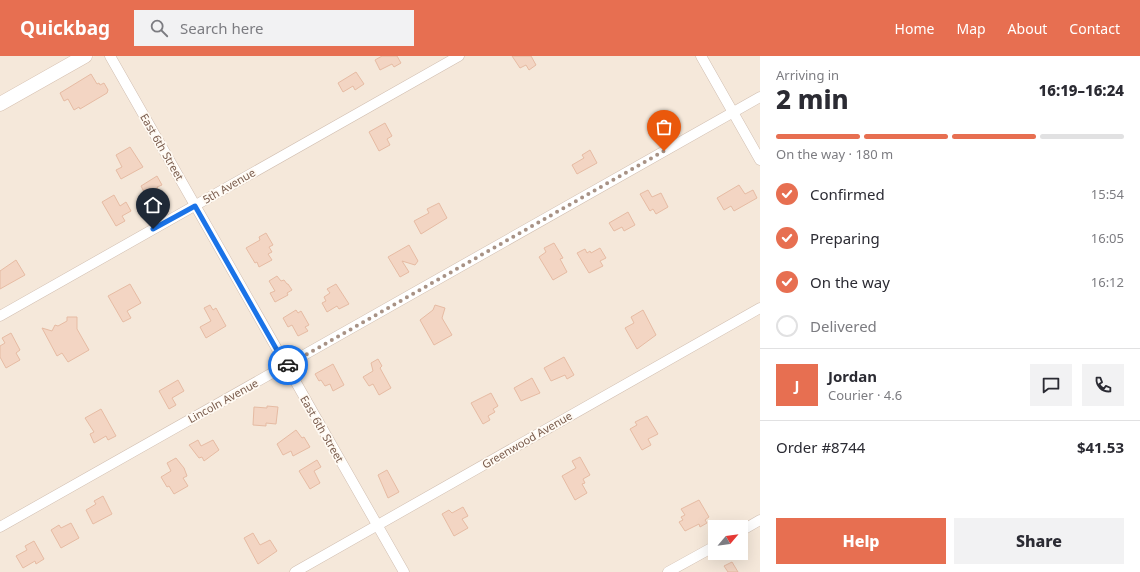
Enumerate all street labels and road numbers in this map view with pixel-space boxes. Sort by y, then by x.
street label: East 6th Street [137,111,188,183]
street label: 5th Avenue [200,164,258,207]
street label: Lincoln Avenue [185,375,261,426]
street label: East 6th Street [297,393,348,465]
street label: Greenwood Avenue [479,408,575,471]

